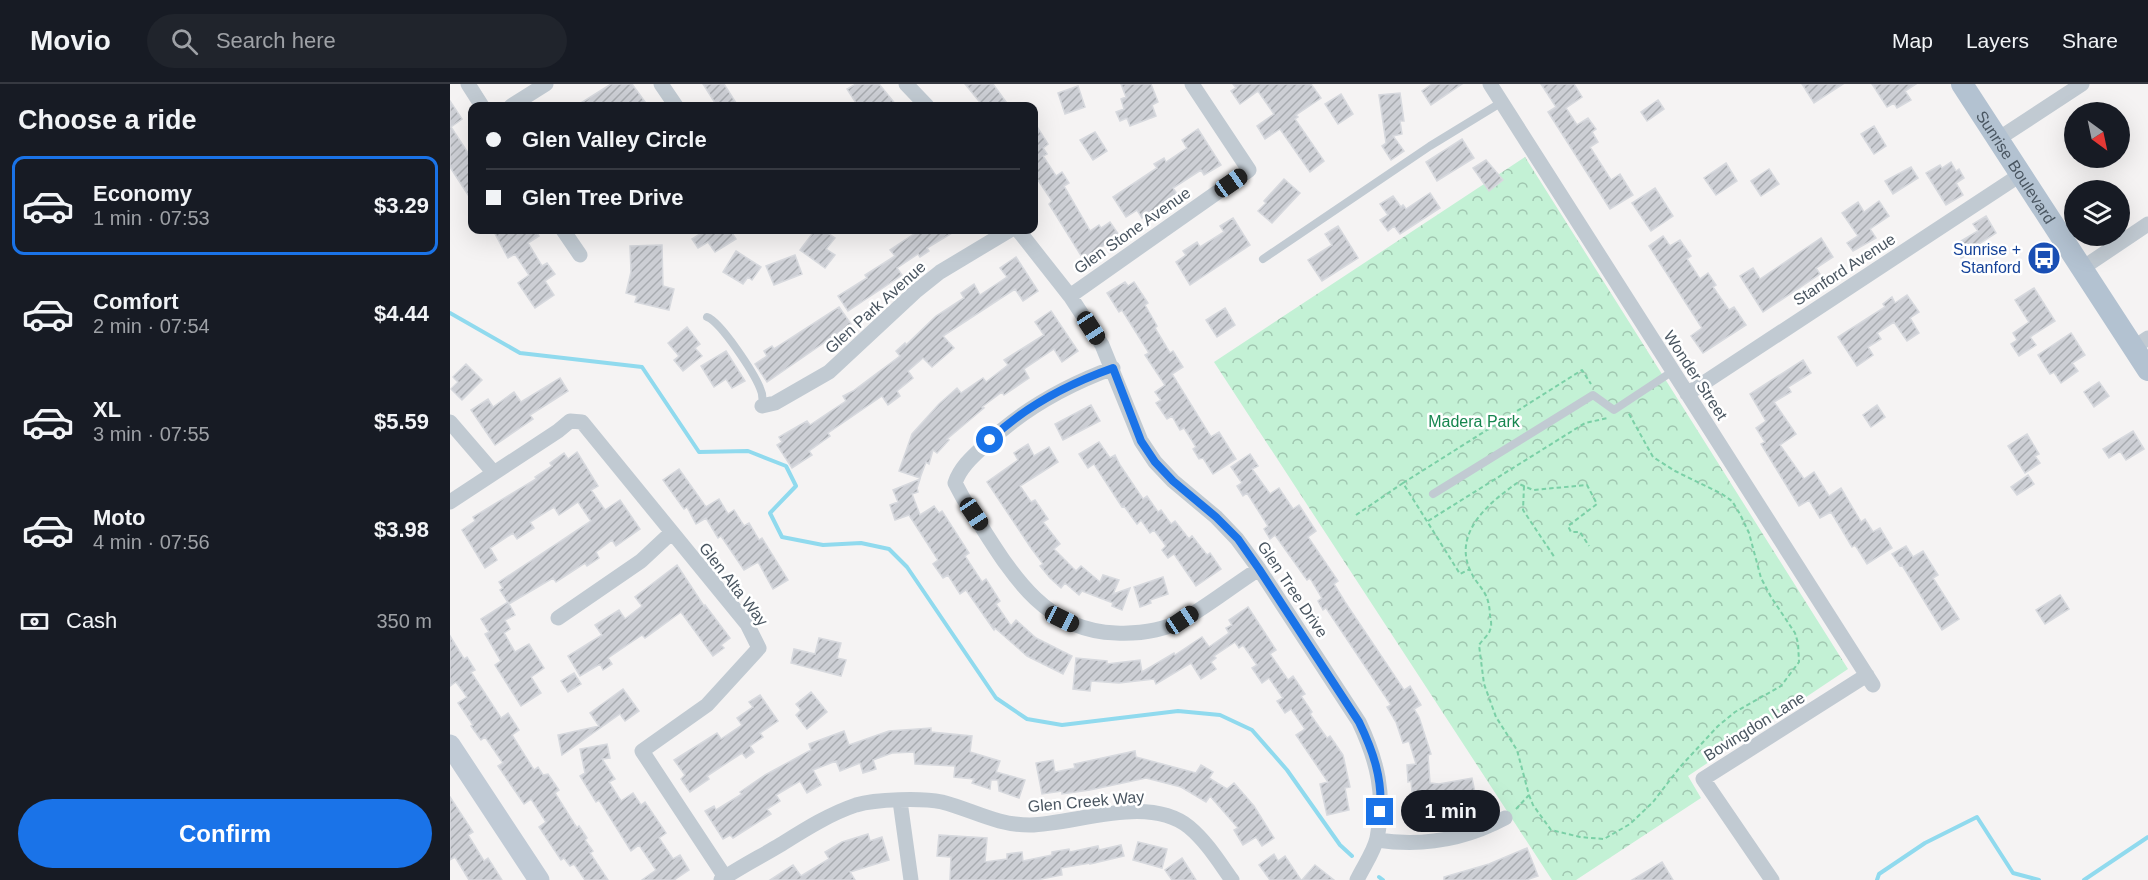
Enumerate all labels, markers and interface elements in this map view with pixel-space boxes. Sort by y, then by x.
search box [147,14,567,68]
text: Movio [30,25,111,56]
icon: search [168,25,201,58]
text: Search here [216,28,336,53]
text: Map [1892,29,1933,52]
text: Layers [1966,29,2029,52]
text: Share [2062,29,2118,52]
north arrow [2064,102,2130,168]
map controls [2064,102,2130,246]
text: Choose a ride [18,105,197,135]
street label: Sunrise Boulevard [1973,108,2058,227]
text: Glen Valley Circle [522,127,707,152]
car [1211,165,1251,201]
icon: car [21,179,75,233]
button: layers [2064,180,2130,246]
text: Economy [93,181,192,206]
street label: Glen Stone Avenue [1071,184,1194,277]
text: Glen Tree Drive [522,185,683,210]
text: $3.29 [374,193,429,218]
text: 1 min · 07:53 [93,207,210,229]
street label: Stanford Avenue [1790,230,1898,309]
bus stop icon: Sunrise + Stanford [2026,240,2062,276]
place label: Sunrise + Stanford [1953,241,2021,276]
street label: Glen Park Avenue [822,258,929,357]
icon: car [21,287,75,341]
text: Comfort [93,289,179,314]
text: $4.44 [374,301,429,326]
car [1074,308,1108,348]
text: 2 min · 07:54 [93,315,210,337]
street label: Wonder Street [1660,328,1731,423]
icon: car [21,395,75,449]
text: XL [93,397,121,422]
text: $5.59 [374,409,429,434]
park label: Madera Park [1428,413,1521,430]
text: 3 min · 07:55 [93,423,210,445]
route start [976,426,1003,453]
car [956,494,992,534]
icon: car [21,503,75,557]
text: Moto [93,505,146,530]
text: $3.98 [374,517,429,542]
text: 4 min · 07:56 [93,531,210,553]
street label: Glen Tree Drive [1254,538,1331,641]
street label: Glen Alta Way [696,539,771,629]
car [1162,602,1202,638]
car [1042,603,1082,635]
icon: cash [18,605,51,638]
text: Cash [66,608,117,633]
text: 350 m [376,610,432,632]
street label: Bovingdon Lane [1701,689,1808,764]
street label: Glen Creek Way [1027,788,1145,815]
callout: 1 min [1401,791,1500,833]
route end [1366,798,1393,825]
button: Confirm [18,799,432,868]
text: 1 min [1424,800,1477,822]

